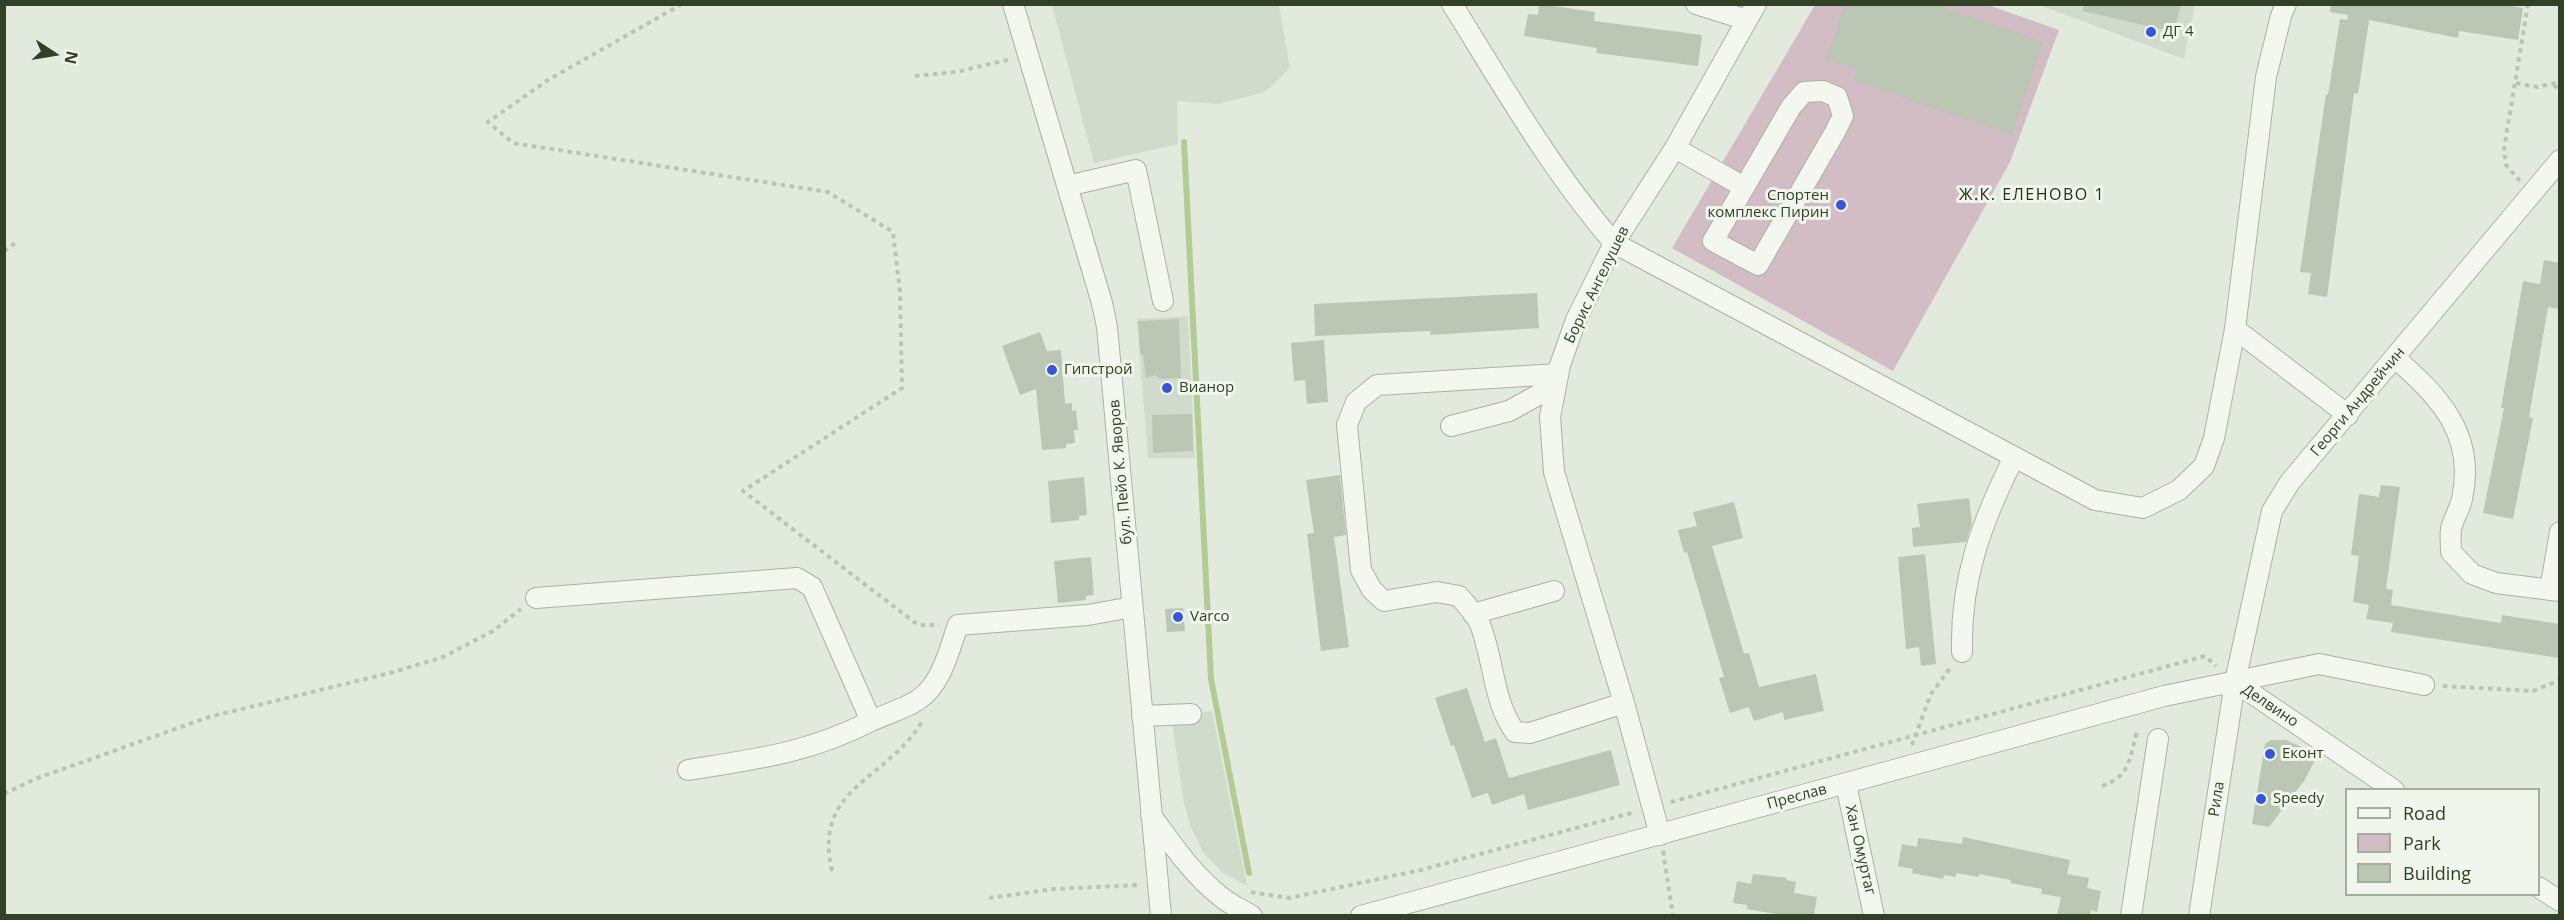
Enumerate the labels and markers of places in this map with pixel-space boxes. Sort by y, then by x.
place label: ДГ 4 [2163,23,2194,41]
marker: ДГ 4 [2144,25,2158,39]
place label: Спортен комплекс Пирин [1707,187,1829,222]
marker: Спортен комплекс Пирин [1834,198,1848,212]
place label: Гипстрой [1064,361,1133,379]
marker: Гипстрой [1045,363,1059,377]
place label: Вианор [1179,379,1234,397]
marker: Вианор [1160,381,1174,395]
place label: Varco [1190,608,1230,626]
marker: Varco [1171,610,1185,624]
place label: Еконт [2282,745,2324,763]
marker: Еконт [2263,747,2277,761]
place label: Speedy [2273,790,2324,808]
marker: Speedy [2254,792,2268,806]

